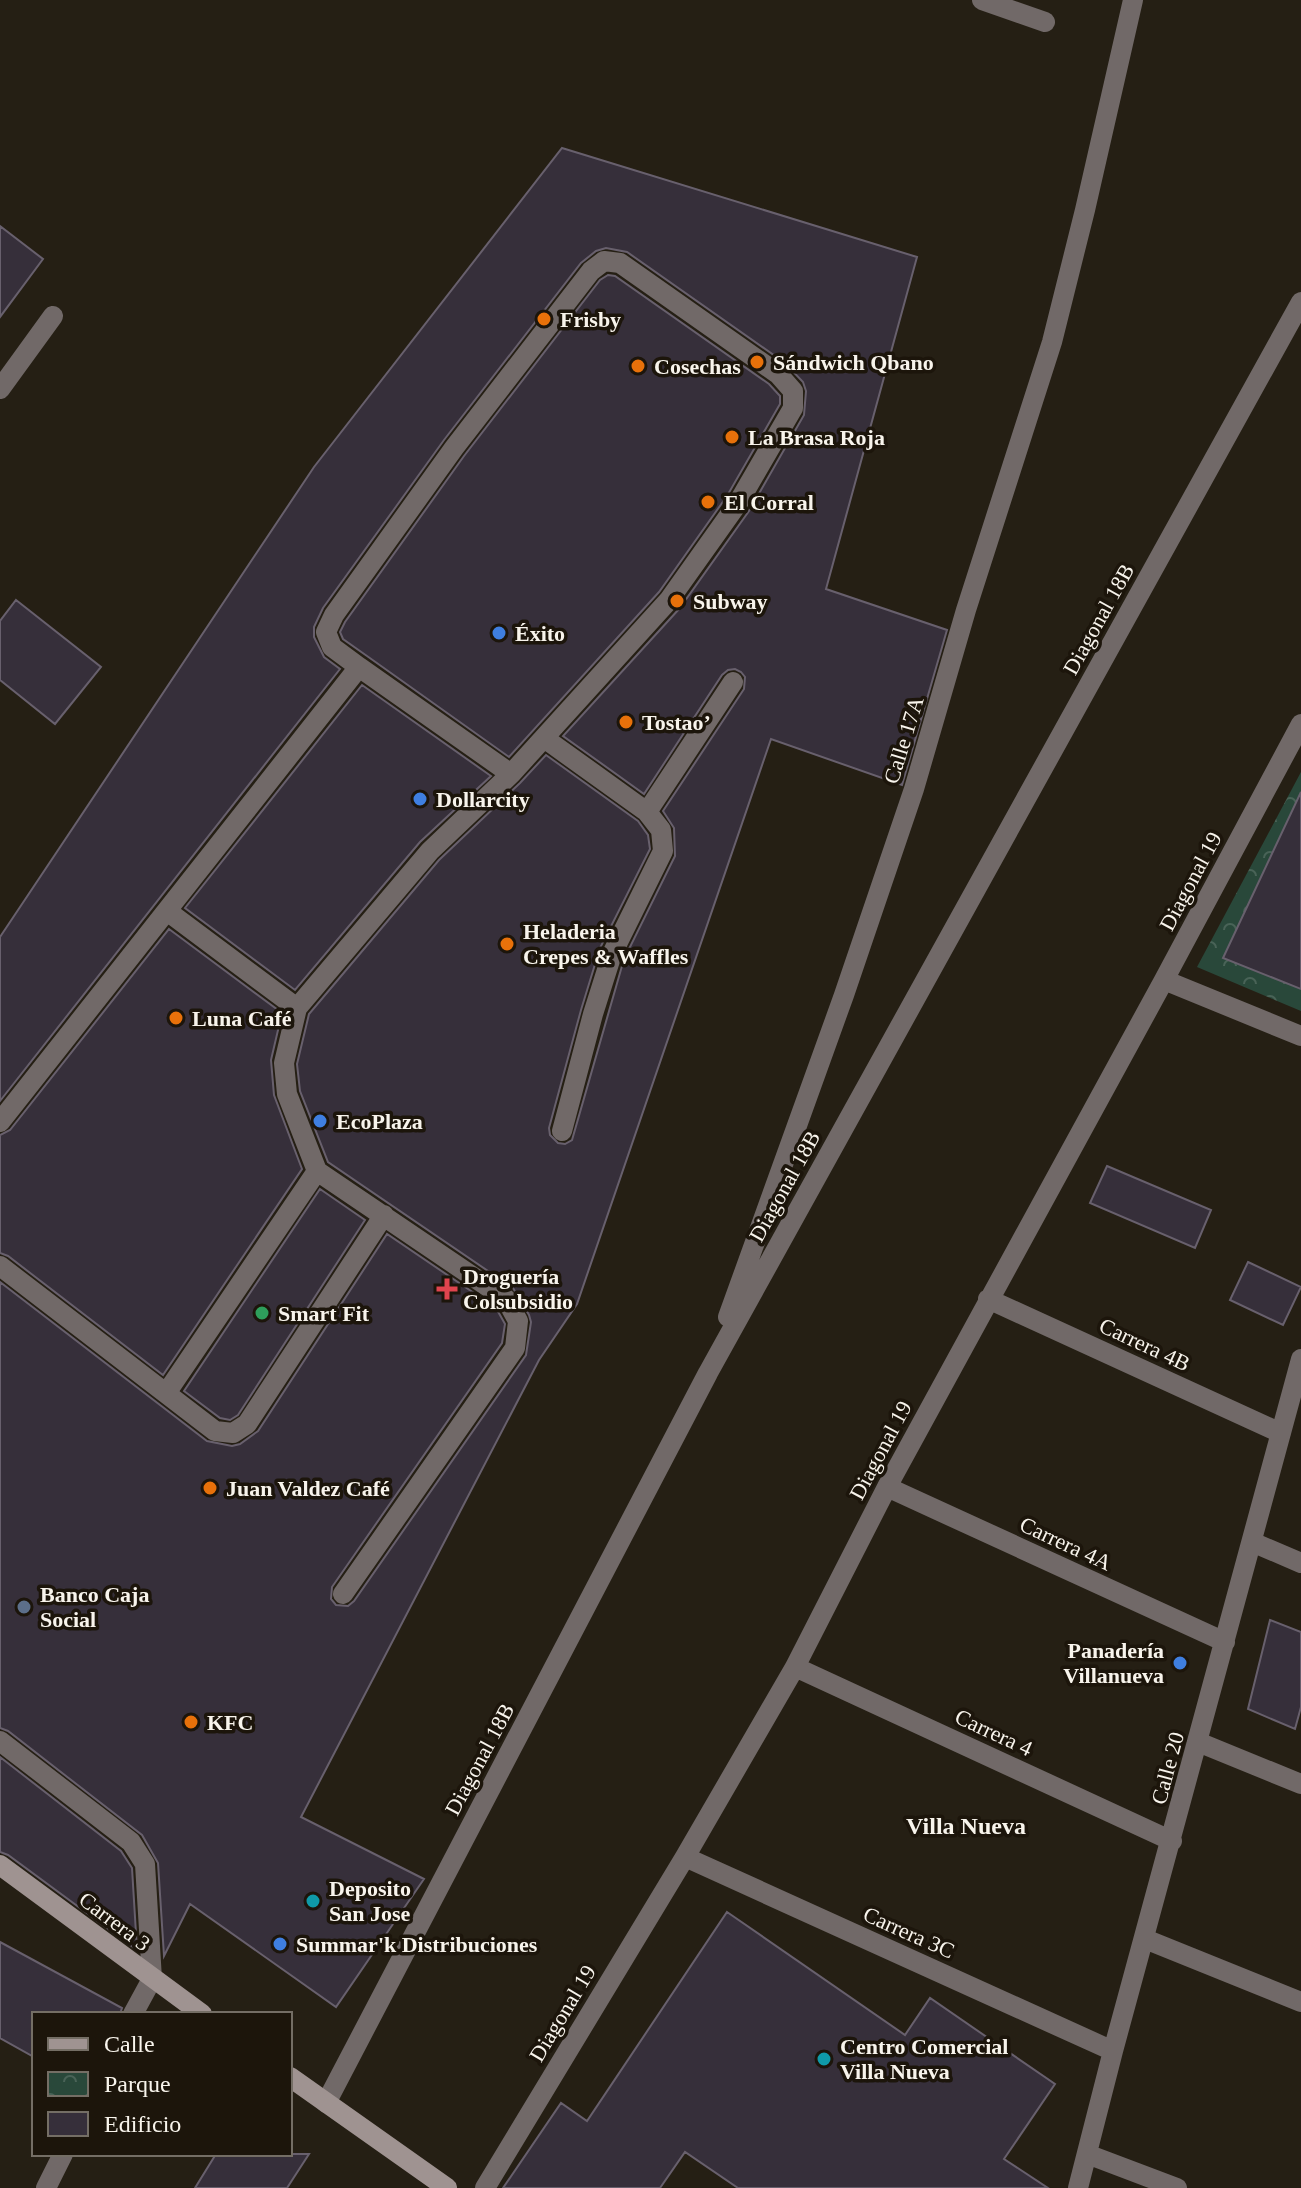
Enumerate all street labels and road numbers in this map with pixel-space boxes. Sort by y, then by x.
street label: Diagonal 18B [1058,559,1139,679]
street label: Calle 17A [878,693,929,787]
street label: Diagonal 19 [1154,828,1227,935]
street label: Diagonal 18B [744,1126,825,1246]
street label: Carrera 4B [1095,1313,1194,1376]
street label: Diagonal 19 [844,1397,917,1504]
street label: Carrera 4A [1016,1511,1116,1576]
street label: Diagonal 18B [440,1699,519,1819]
street label: Carrera 4 [951,1704,1036,1761]
street label: Calle 20 [1146,1729,1189,1807]
street label: Carrera 3 [74,1887,155,1956]
street label: Carrera 3C [859,1901,958,1964]
street label: Diagonal 19 [524,1960,601,2066]

